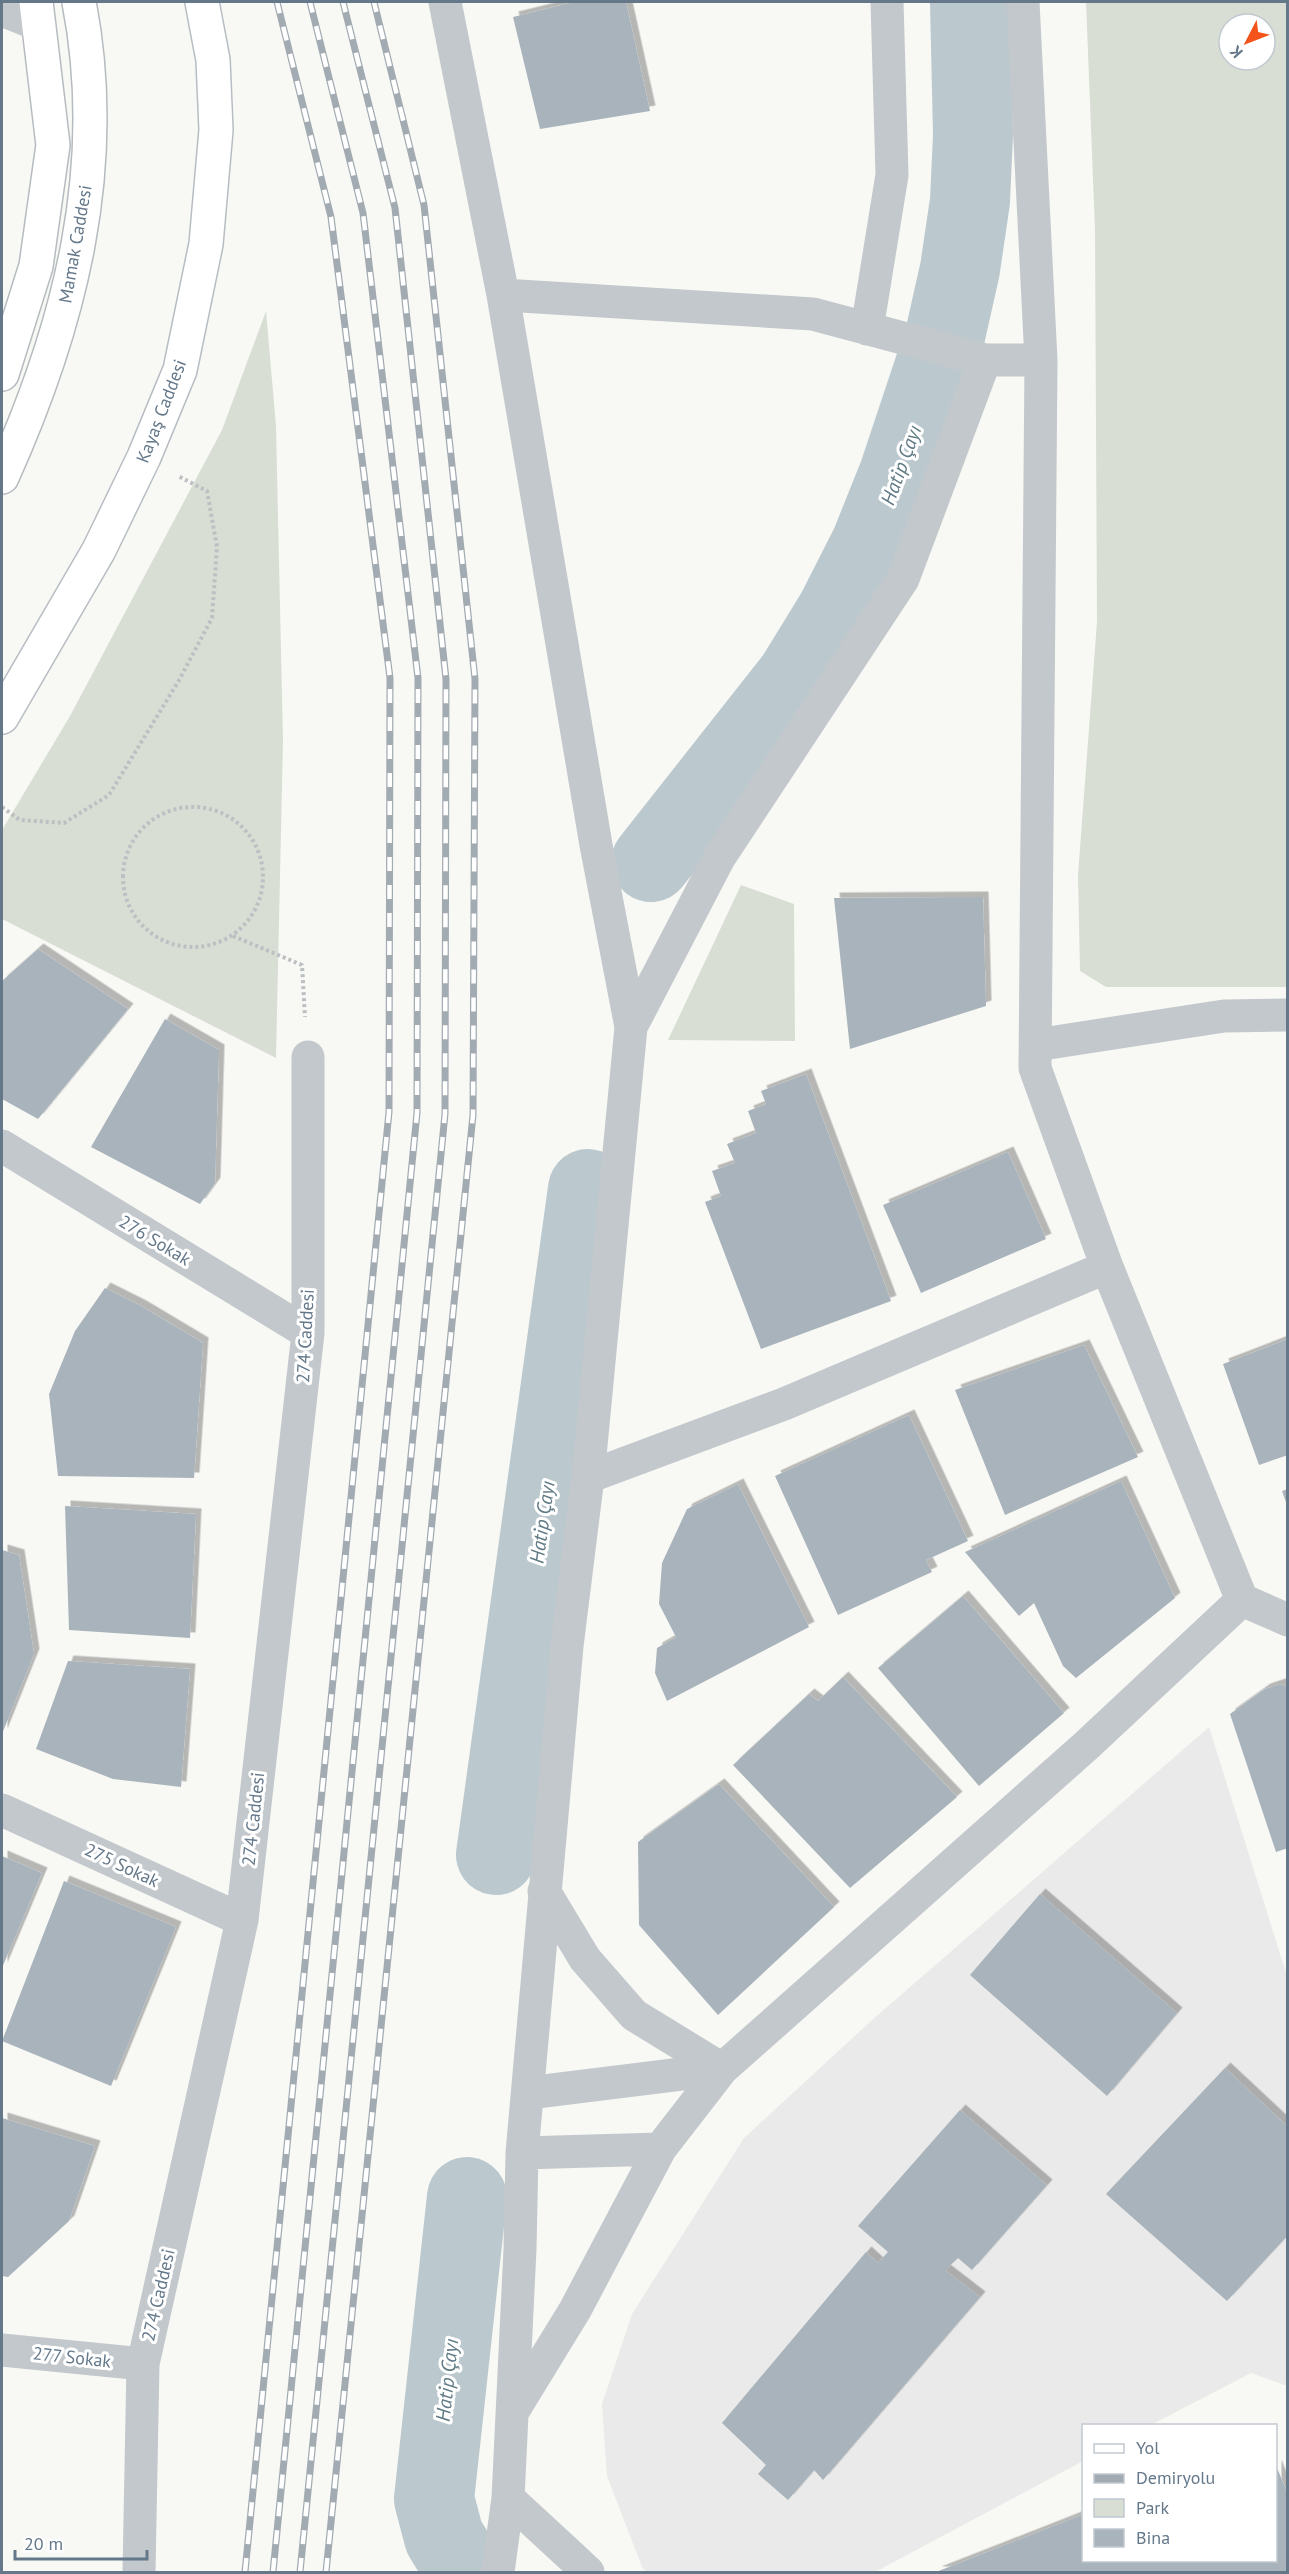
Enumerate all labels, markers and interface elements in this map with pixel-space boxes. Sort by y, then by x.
north arrow [1217,12,1277,72]
text: K [1225,42,1247,62]
street label: Mamak Caddesi [53,183,97,305]
street label: Kayaş Caddesi [131,356,191,466]
water label: Hatip Çayı [875,421,927,509]
street label: 276 Sokak [115,1210,195,1271]
street label: 274 Caddesi [291,1288,319,1384]
water label: Hatip Çayı [523,1479,561,1565]
street label: 274 Caddesi [237,1771,269,1867]
street label: 275 Sokak [81,1838,163,1892]
street label: 274 Caddesi [136,2247,180,2343]
water label: Hatip Çayı [430,2337,464,2423]
street label: 277 Sokak [32,2341,113,2373]
legend [1082,2424,1277,2562]
text: Yol [1136,2436,1160,2459]
text: Demiryolu [1136,2466,1215,2489]
text: Park [1136,2496,1169,2519]
scale bar [15,2523,147,2561]
text: Bina [1136,2526,1170,2549]
text: 20 m [24,2532,63,2555]

